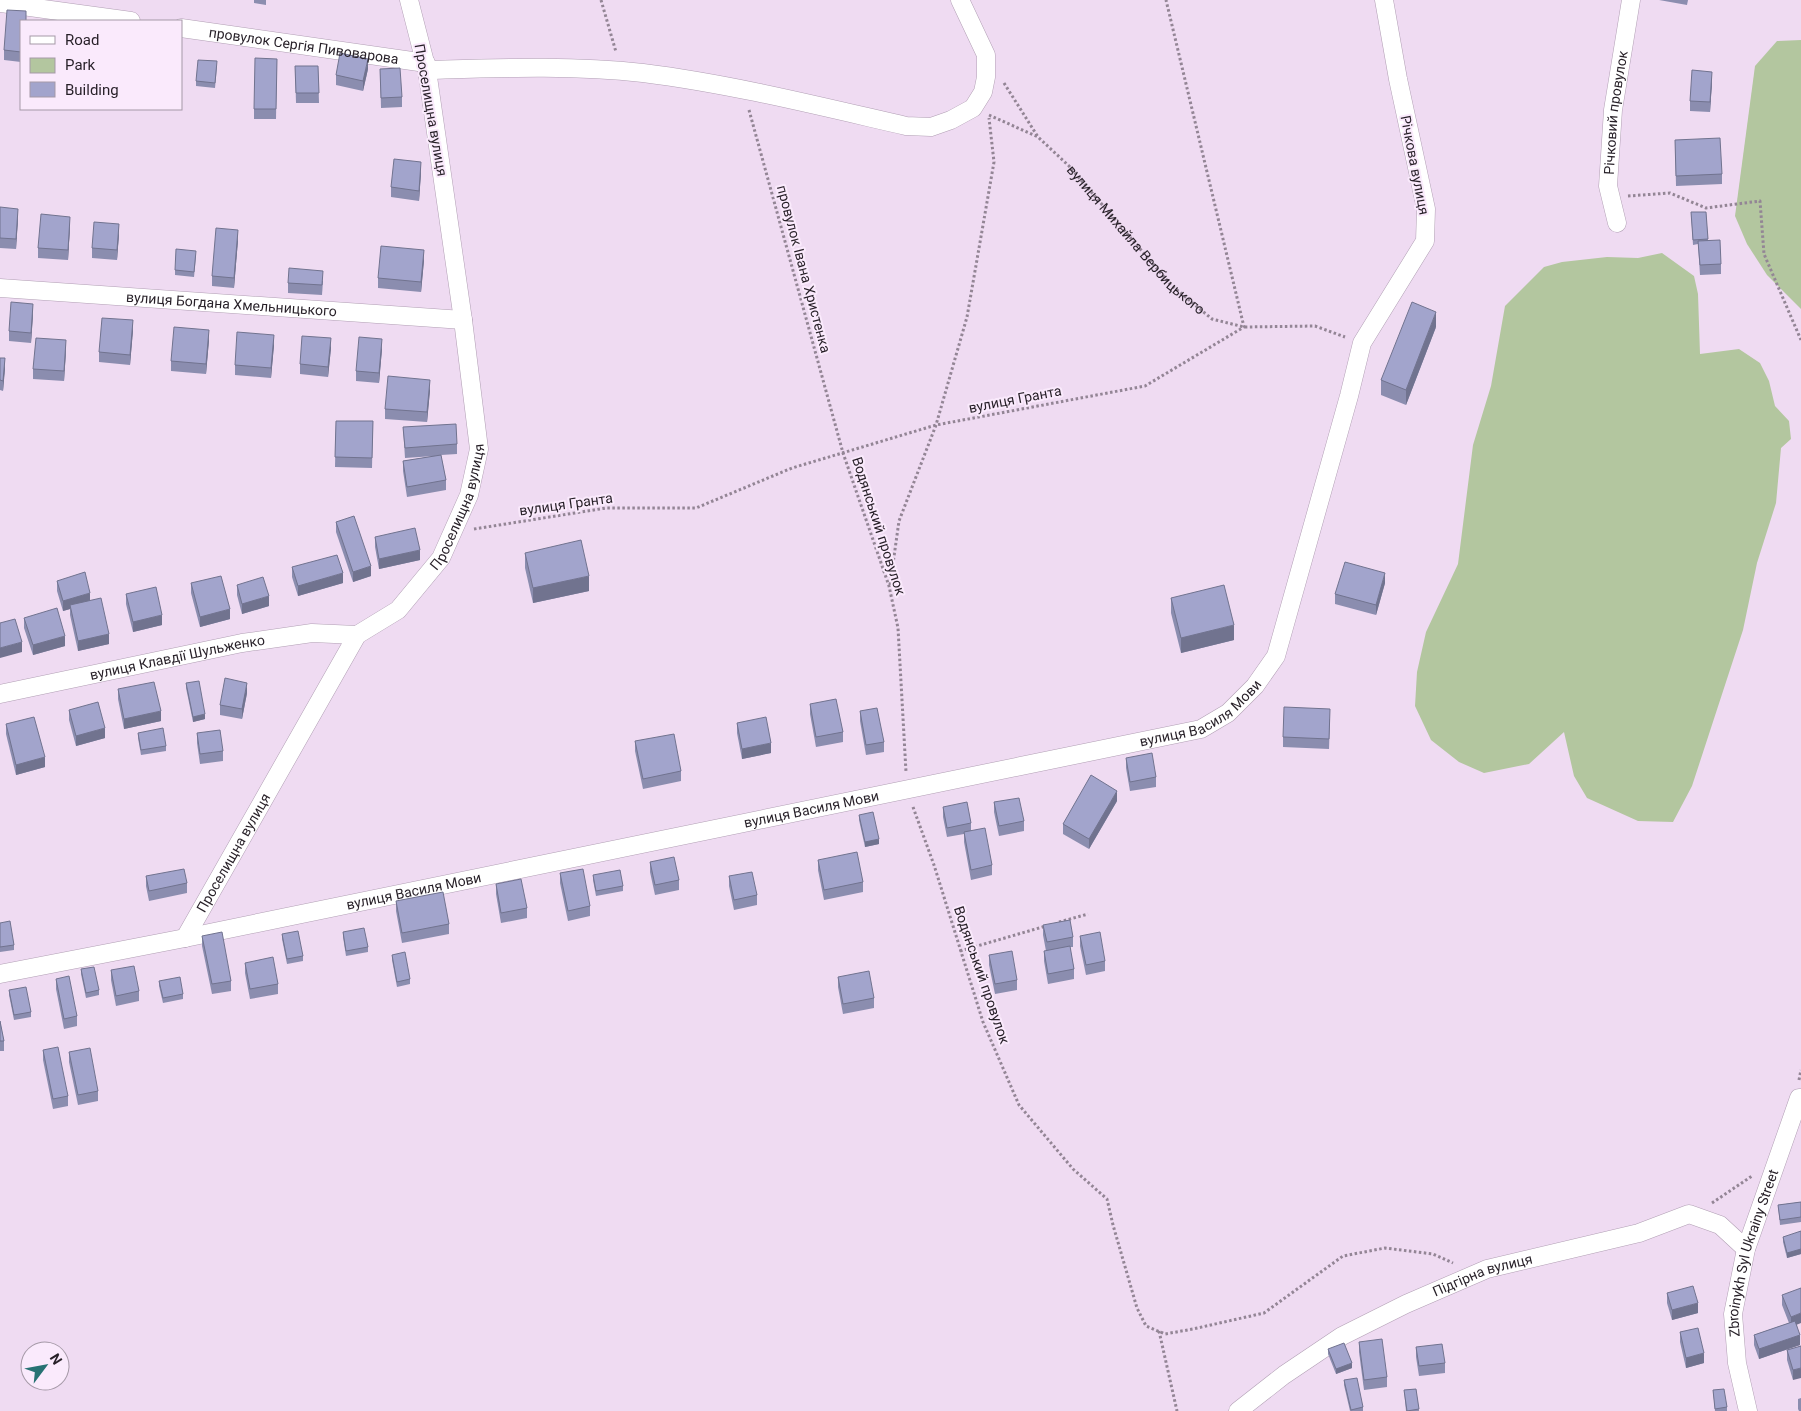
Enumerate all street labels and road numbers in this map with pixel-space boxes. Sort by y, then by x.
street label: провулок Сергія Пивоварова [208,24,400,67]
street label: Проселищна вулиця [411,43,451,177]
street label: Річковий провулок [1601,49,1631,175]
street label: Річкова вулиця [1398,114,1432,216]
street label: вулиця Михайла Вербицького [1064,162,1208,318]
street label: провулок Івана Христенка [774,183,834,355]
street label: вулиця Богдана Хмельницького [126,289,337,319]
street label: вулиця Гранта [967,382,1063,416]
street label: Проселищна вулиця [427,443,487,573]
street label: Водянський провулок [849,455,909,598]
street label: вулиця Гранта [518,490,614,518]
street label: вулиця Клавдії Шульженко [88,632,266,683]
street label: вулиця Василя Мови [1138,677,1265,749]
street label: вулиця Василя Мови [743,787,880,831]
street label: Проселищна вулиця [193,790,273,915]
street label: вулиця Василя Мови [345,869,483,913]
street label: Водянський провулок [951,904,1013,1046]
street label: Zbroinykh Syl Ukrainy Street [1725,1167,1781,1338]
street label: Підгірна вулиця [1430,1251,1534,1300]

